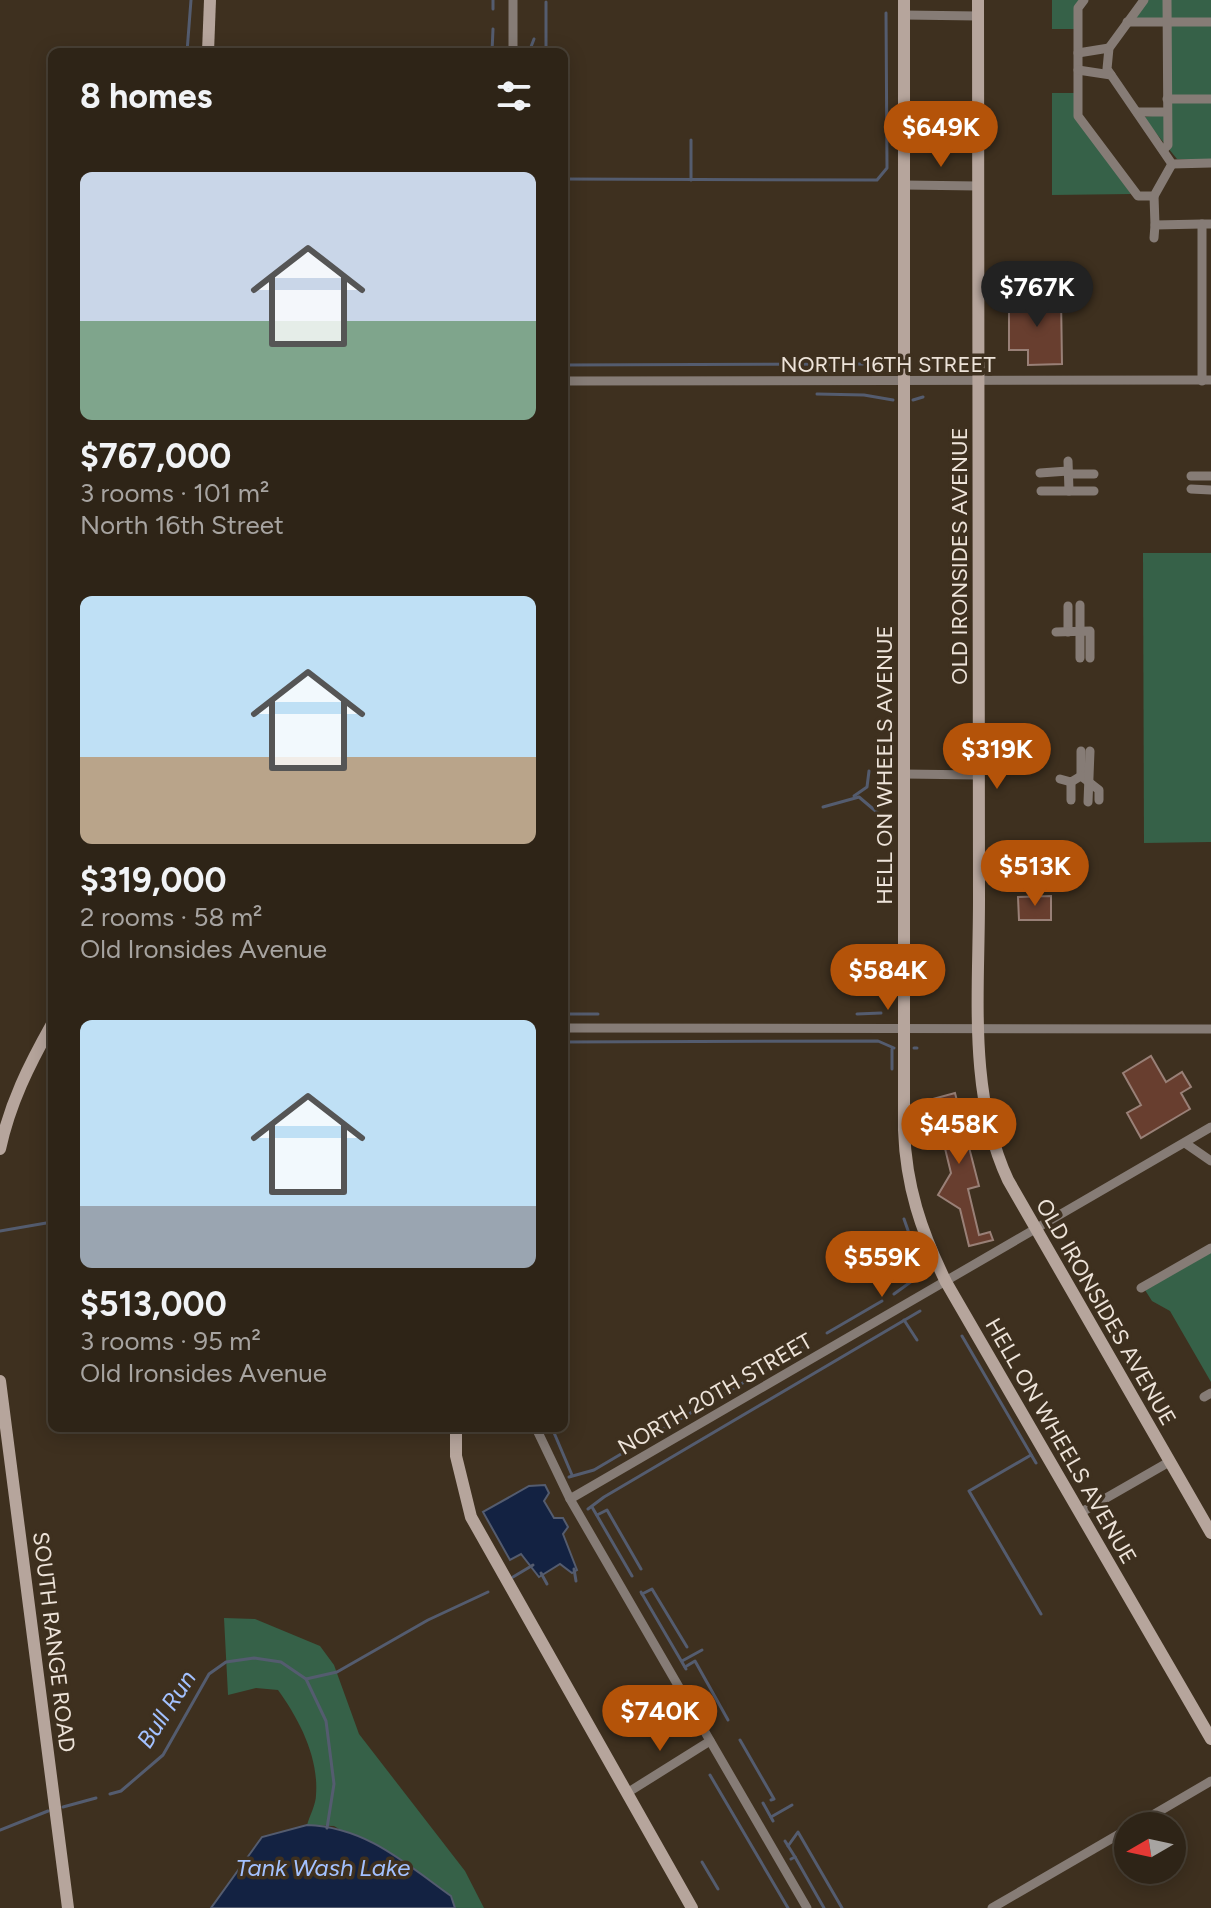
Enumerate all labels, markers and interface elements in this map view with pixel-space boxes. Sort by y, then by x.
icon: filters [492,74,536,118]
text: 8 homes [80,76,212,117]
pin: $649K [885,101,997,169]
text: $649K [902,111,980,143]
icon: home [236,224,380,368]
pin: $767K [981,261,1093,329]
text: $767K [999,271,1075,303]
street label: NORTH 16TH STREET [780,351,996,378]
street label: OLD IRONSIDES AVENUE [946,427,973,685]
text: $767,000 [80,436,231,477]
text: 3 rooms · 101 m² [80,477,269,509]
text: North 16th Street [80,509,284,541]
street label: HELL ON WHEELS AVENUE [871,625,898,905]
icon: home [236,648,380,792]
pin: $319K [941,723,1053,791]
text: $319K [961,733,1033,765]
pin: $513K [979,840,1091,908]
text: $513K [999,850,1071,882]
text: $319,000 [80,860,227,901]
text: 2 rooms · 58 m² [80,901,262,933]
text: Old Ironsides Avenue [80,933,327,965]
pin: $584K [832,944,944,1012]
text: $584K [848,954,928,986]
icon: home [236,1072,380,1216]
pin: $458K [903,1098,1015,1166]
text: $458K [919,1108,999,1140]
street label: OLD IRONSIDES AVENUE [1030,1194,1182,1430]
pin: $559K [826,1231,938,1299]
text: $559K [843,1241,921,1273]
text: $513,000 [80,1284,227,1325]
street label: HELL ON WHEELS AVENUE [979,1313,1143,1569]
text: 3 rooms · 95 m² [80,1325,261,1357]
street label: NORTH 20TH STREET [613,1327,817,1461]
text: Old Ironsides Avenue [80,1357,327,1389]
street label: SOUTH RANGE ROAD [27,1530,81,1754]
water label: Bull Run [130,1665,202,1753]
pin: $740K [604,1685,716,1753]
text: $740K [620,1695,700,1727]
north arrow [1114,1812,1186,1884]
map controls [1114,1812,1186,1884]
water label: Tank Wash Lake [236,1853,410,1882]

